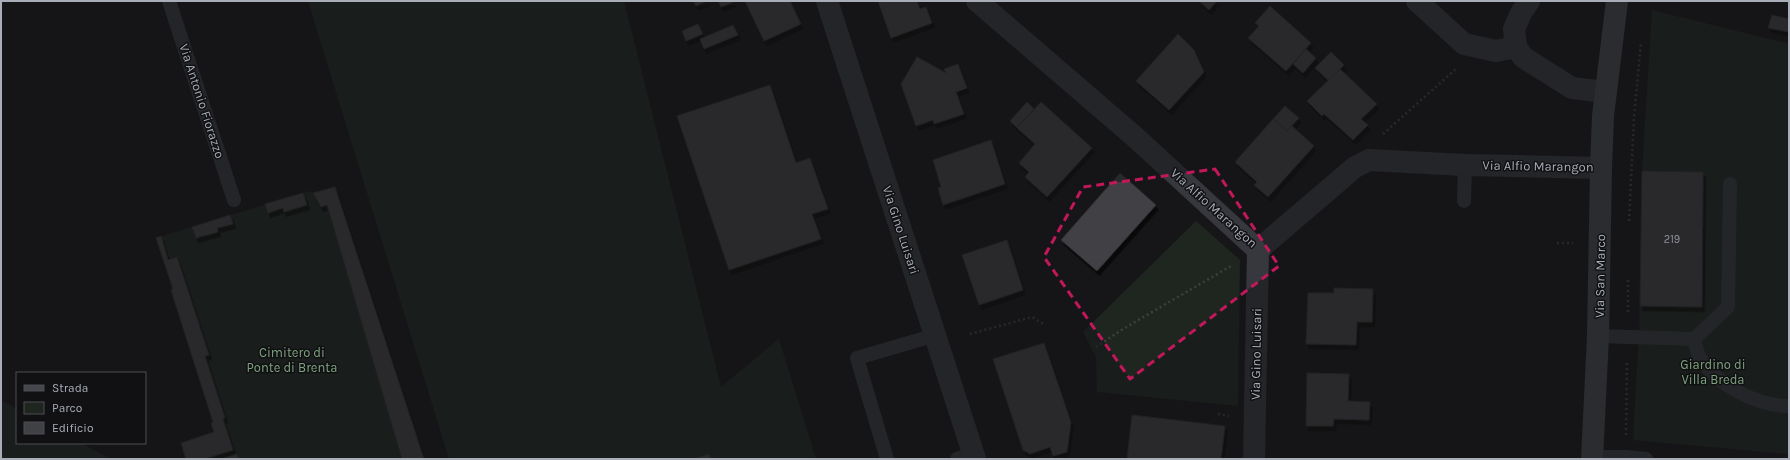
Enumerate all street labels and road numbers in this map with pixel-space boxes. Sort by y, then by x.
street label: Via Antonio Fiorazzo [176,42,228,160]
street label: Via Alfio Marangon [1482,158,1594,174]
street label: Via Alfio Marangon [1168,165,1260,251]
street label: Via Gino Luisari [880,184,922,276]
street label: Via San Marco [1592,234,1608,318]
street label: Via Gino Luisari [1248,308,1264,400]

